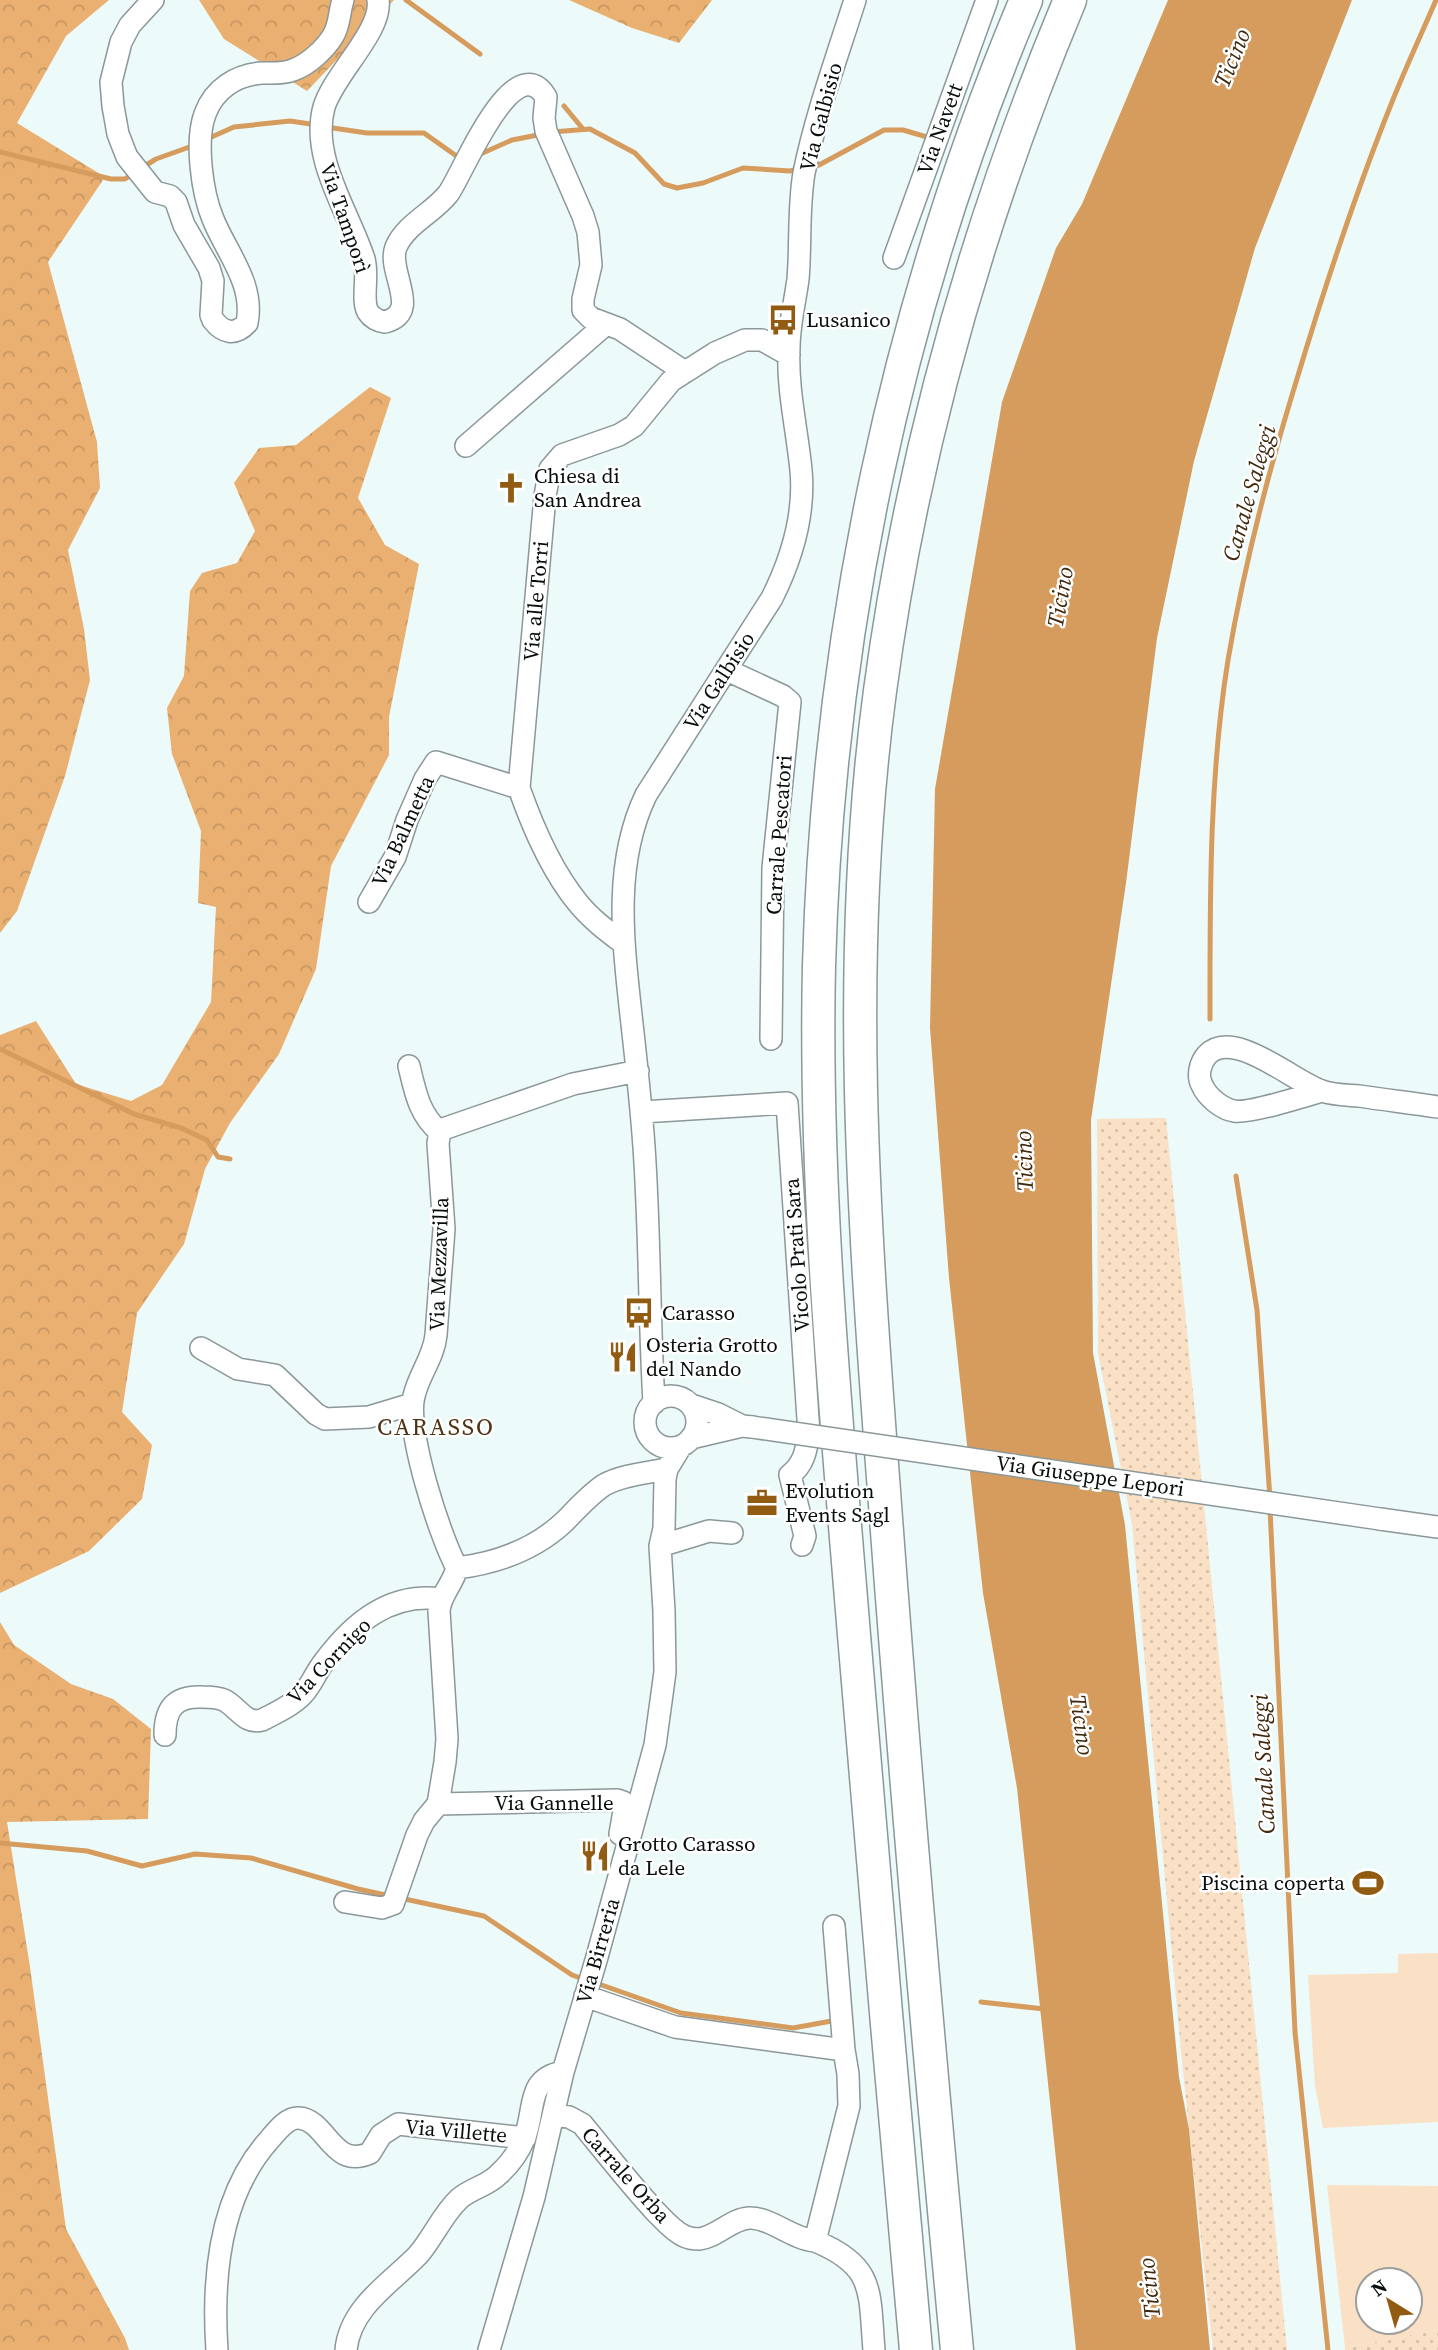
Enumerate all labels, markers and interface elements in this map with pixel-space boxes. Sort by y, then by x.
water label: Ticino [1206,24,1258,92]
street label: Via Galbisio [792,59,849,175]
street label: Via Navett [910,79,970,179]
street label: Via Tamporì [313,159,378,277]
bus stop icon: Lusanico [766,303,800,337]
place label: Lusanico [806,305,891,334]
water label: Canale Saleggi [1214,421,1284,565]
place label: Chiesa di San Andrea [534,461,642,514]
church icon: Chiesa di San Andrea [494,471,528,505]
street label: Via alle Torri [516,540,555,662]
water label: Ticino [1039,564,1081,630]
street label: Via Galbisio [676,626,761,736]
street label: Carrale Pescatori [758,754,799,916]
street label: Via Balmetta [364,770,441,891]
water label: Ticino [1007,1130,1041,1192]
street label: Vicolo Prati Sara [777,1177,816,1333]
street label: Via Mezzavilla [422,1196,455,1331]
bus stop icon: Carasso [622,1296,656,1330]
place label: Carasso [662,1298,735,1327]
place label: Osteria Grotto del Nando [646,1330,778,1383]
restaurant icon: Osteria Grotto del Nando [606,1340,640,1374]
district label: CARASSO [377,1410,495,1443]
street label: Via Giuseppe Lepori [994,1448,1186,1503]
place label: Evolution Events Sagl [785,1476,890,1529]
office icon: Evolution Events Sagl [745,1486,779,1520]
street label: Via Cornigo [280,1611,377,1710]
water label: Ticino [1062,1693,1102,1757]
water label: Canale Saleggi [1243,1693,1283,1835]
street label: Via Gannelle [494,1788,614,1817]
place label: Grotto Carasso da Lele [618,1829,756,1882]
restaurant icon: Grotto Carasso da Lele [578,1839,612,1873]
sports icon: Piscina coperta [1351,1866,1385,1900]
place label: Piscina coperta [1201,1868,1345,1897]
street label: Via Birreria [569,1894,627,2007]
street label: Via Villette [404,2112,508,2149]
street label: Carrale Orba [575,2120,678,2229]
water label: Ticino [1130,2256,1168,2320]
north arrow [1354,2266,1424,2336]
text: N [1365,2273,1392,2302]

